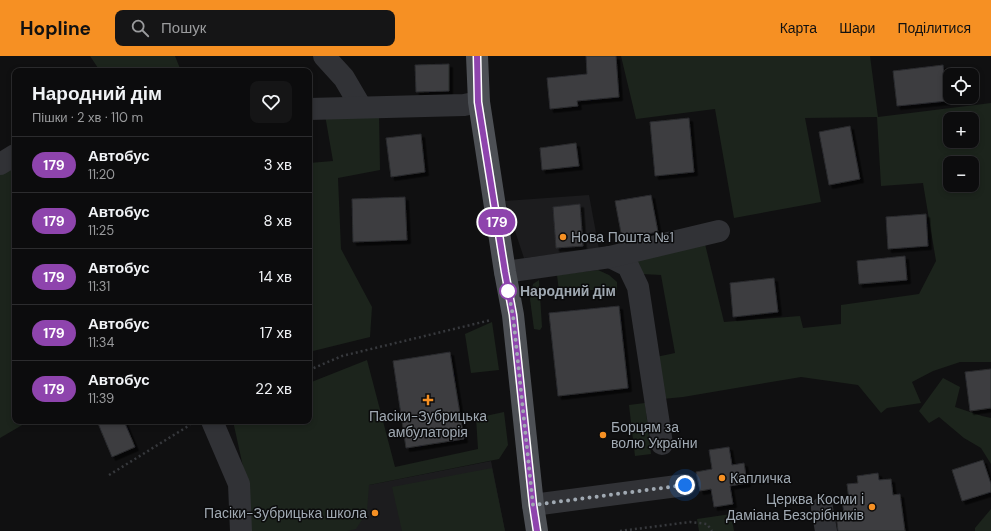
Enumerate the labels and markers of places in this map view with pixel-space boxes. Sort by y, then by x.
place label: Нова Пошта №1 [571,228,674,246]
marker: Нова Пошта №1 [558,232,568,242]
marker: Народний дім [499,282,517,300]
place label: Народний дім [520,282,616,300]
marker: Пасіки-Зубрицька амбулаторія [422,394,434,406]
place label: Пасіки-Зубрицька амбулаторія [369,407,487,441]
place label: Борцям за волю України [611,418,698,452]
marker: Борцям за волю України [598,430,608,440]
place label: Капличка [730,469,791,487]
marker: Капличка [717,473,727,483]
place label: Церква Косми і Даміана Безсрібників [726,490,864,524]
marker: Церква Косми і Даміана Безсрібників [867,502,877,512]
place label: Пасіки-Зубрицька школа [204,504,367,522]
marker: Пасіки-Зубрицька школа [370,508,380,518]

